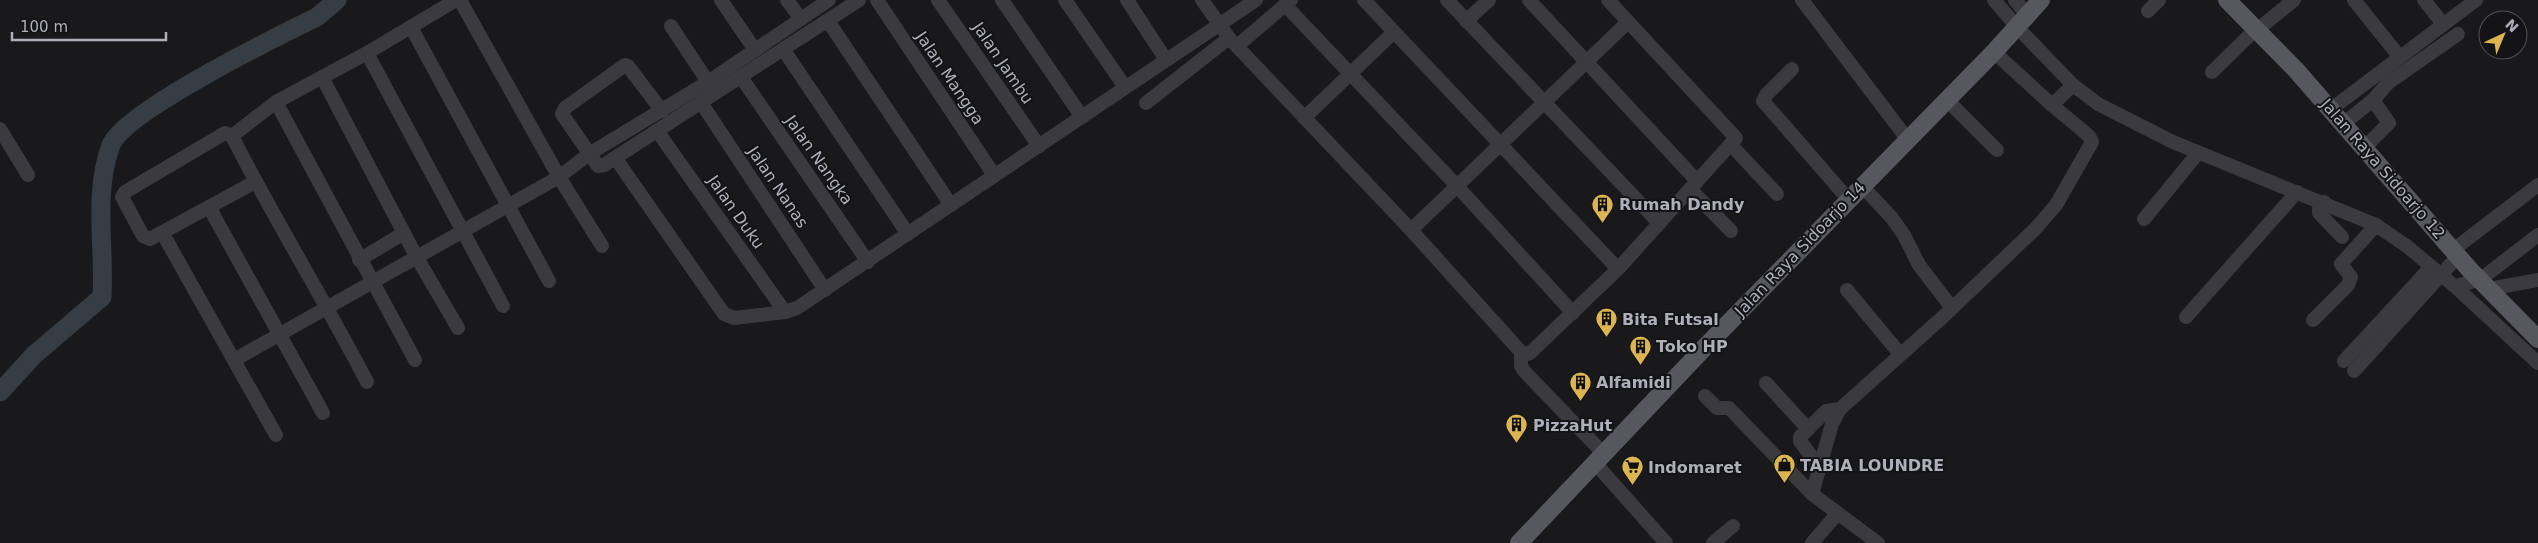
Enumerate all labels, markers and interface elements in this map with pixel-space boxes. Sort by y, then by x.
scale bar [12,10,166,42]
north arrow [2478,10,2528,60]
text: N [2502,16,2522,35]
text: 100 m [20,18,68,36]
street label: Jalan Jambu [968,18,1037,107]
street label: Jalan Mangga [911,27,988,128]
street label: Jalan Raya Sidoarjo 12 [2316,94,2449,243]
street label: Jalan Nangka [781,111,857,208]
street label: Jalan Nanas [743,142,812,231]
street label: Jalan Duku [703,171,768,252]
street label: Jalan Raya Sidoarjo 14 [1730,178,1869,321]
building icon: Rumah Dandy [1591,192,1615,223]
place label: Rumah Dandy [1619,195,1745,214]
building icon: Bita Futsal [1594,307,1618,338]
place label: Bita Futsal [1622,310,1719,329]
building icon: Toko HP [1628,334,1652,365]
place label: Toko HP [1656,337,1728,356]
building icon: Alfamidi [1568,370,1592,401]
place label: Alfamidi [1596,373,1671,392]
building icon: PizzaHut [1505,413,1529,444]
place label: PizzaHut [1533,416,1612,435]
shop icon: TABIA LOUNDRE [1772,453,1796,484]
supermarket icon: Indomaret [1620,455,1644,486]
place label: TABIA LOUNDRE [1800,456,1944,475]
place label: Indomaret [1648,458,1742,477]

